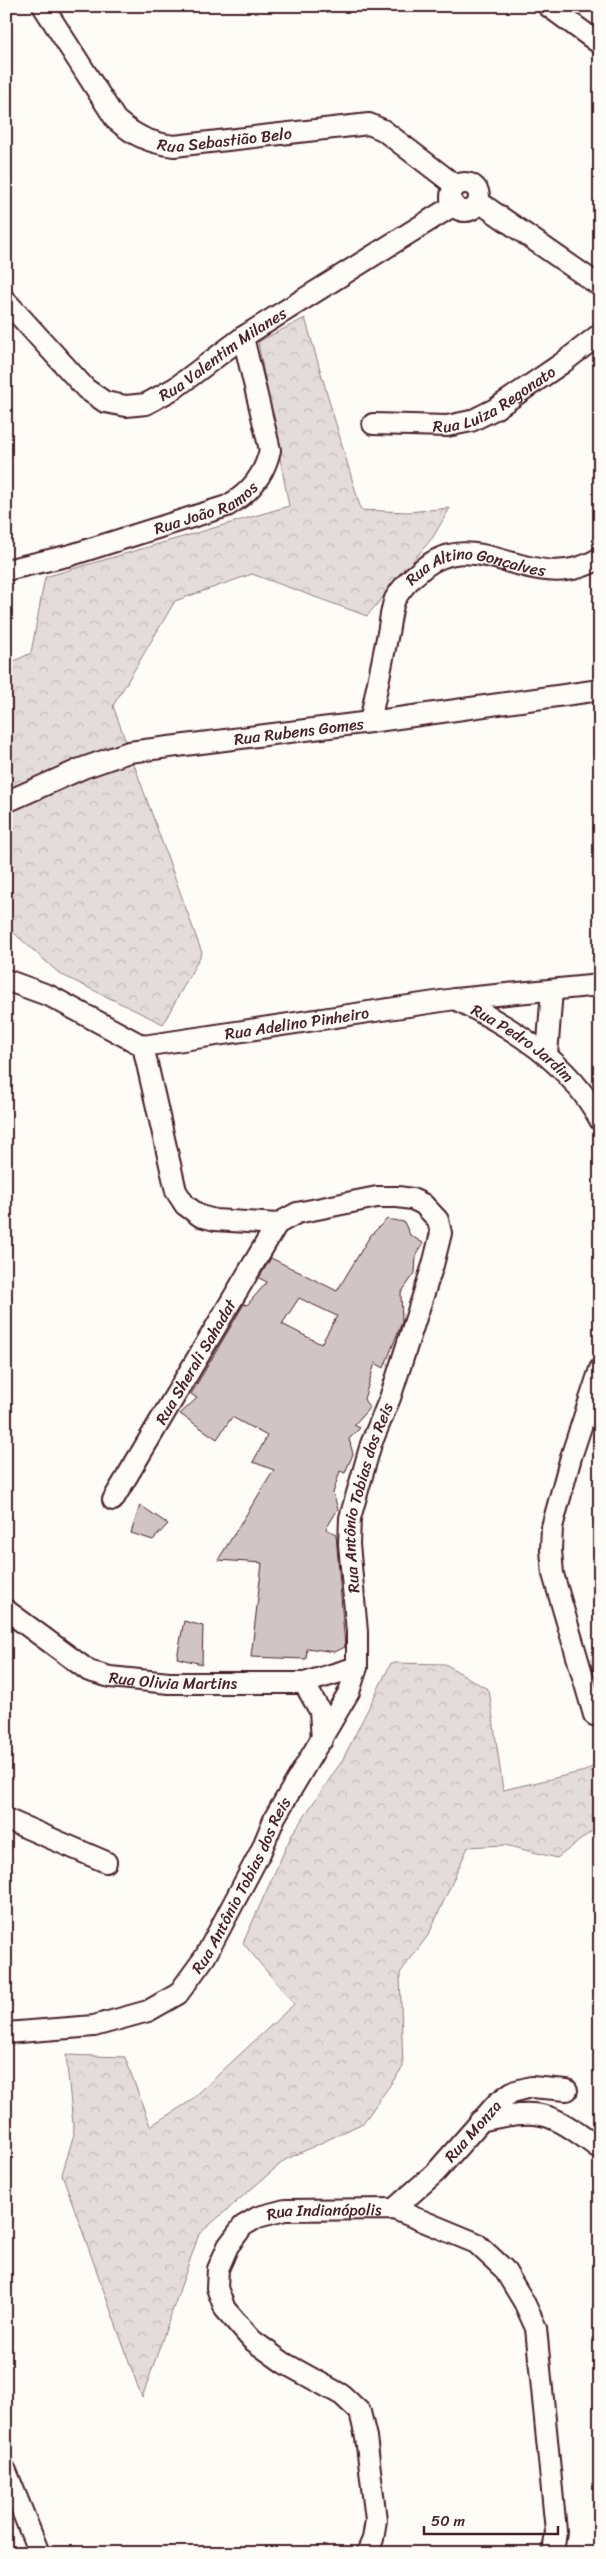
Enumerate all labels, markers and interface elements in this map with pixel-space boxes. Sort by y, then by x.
street label: Rua Sebastião Belo [155,119,293,161]
street label: Rua Valentim Milanes [153,299,293,409]
street label: Rua Luiza Regonato [433,358,562,442]
street label: Rua João Ramos [150,474,266,543]
street label: Rua Altino Gonçalves [398,539,548,593]
street label: Rua Rubens Gomes [232,709,366,754]
street label: Rua Pedro Jardim [466,996,581,1090]
street label: Rua Adelino Pinheiro [223,998,371,1048]
street label: Rua Sherali Sahadat [147,1293,245,1430]
street label: Rua Antônio Tobias dos Reis [335,1397,402,1594]
street label: Rua Olivia Martins [108,1663,237,1698]
street label: Rua Antônio Tobias dos Reis [183,1791,299,1980]
street label: Rua Monza [437,2093,509,2169]
street label: Rua Indianópolis [263,2195,382,2229]
scale bar [424,2504,557,2536]
text: 50 m [431,2508,466,2534]

